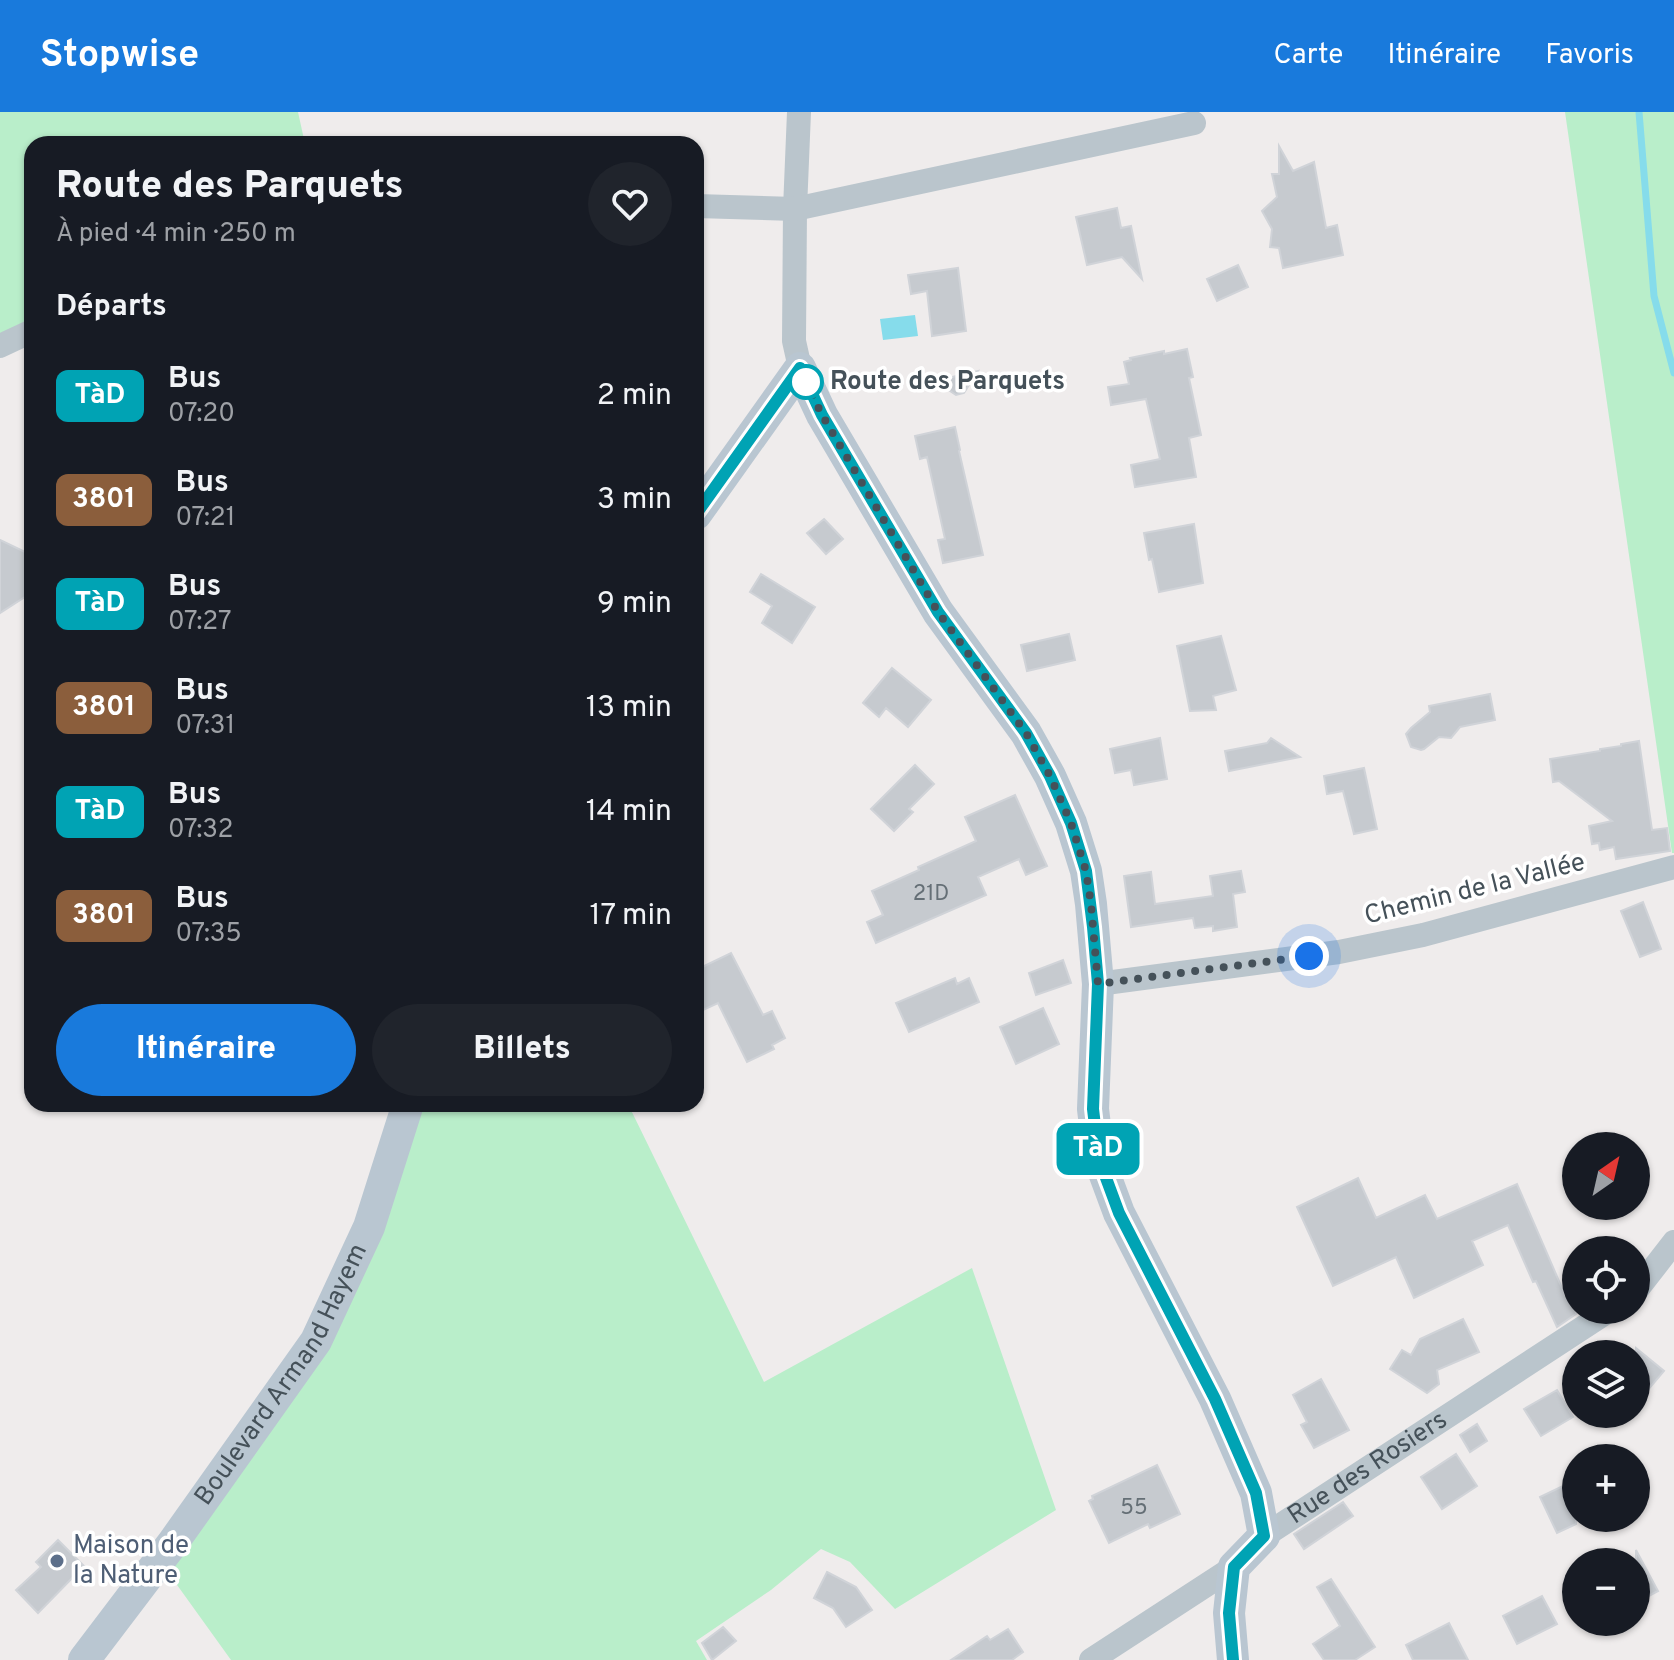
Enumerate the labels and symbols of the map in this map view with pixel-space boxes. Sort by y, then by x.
marker: Route des Parquets [789,365,823,399]
place label: Route des Parquets [830,366,1065,399]
street label: Chemin de la Vallée [1361,847,1589,933]
house number: 21D [913,881,949,908]
your location [1289,936,1329,976]
line badge: TàD [1052,1123,1144,1175]
north arrow [1562,1132,1650,1220]
street label: Boulevard Armand Hayem [188,1239,375,1512]
street label: Rue des Rosiers [1282,1404,1454,1532]
house number: 55 [1120,1495,1148,1522]
place label: Maison de la Nature [73,1530,189,1593]
marker: Maison de la Nature [48,1552,66,1570]

